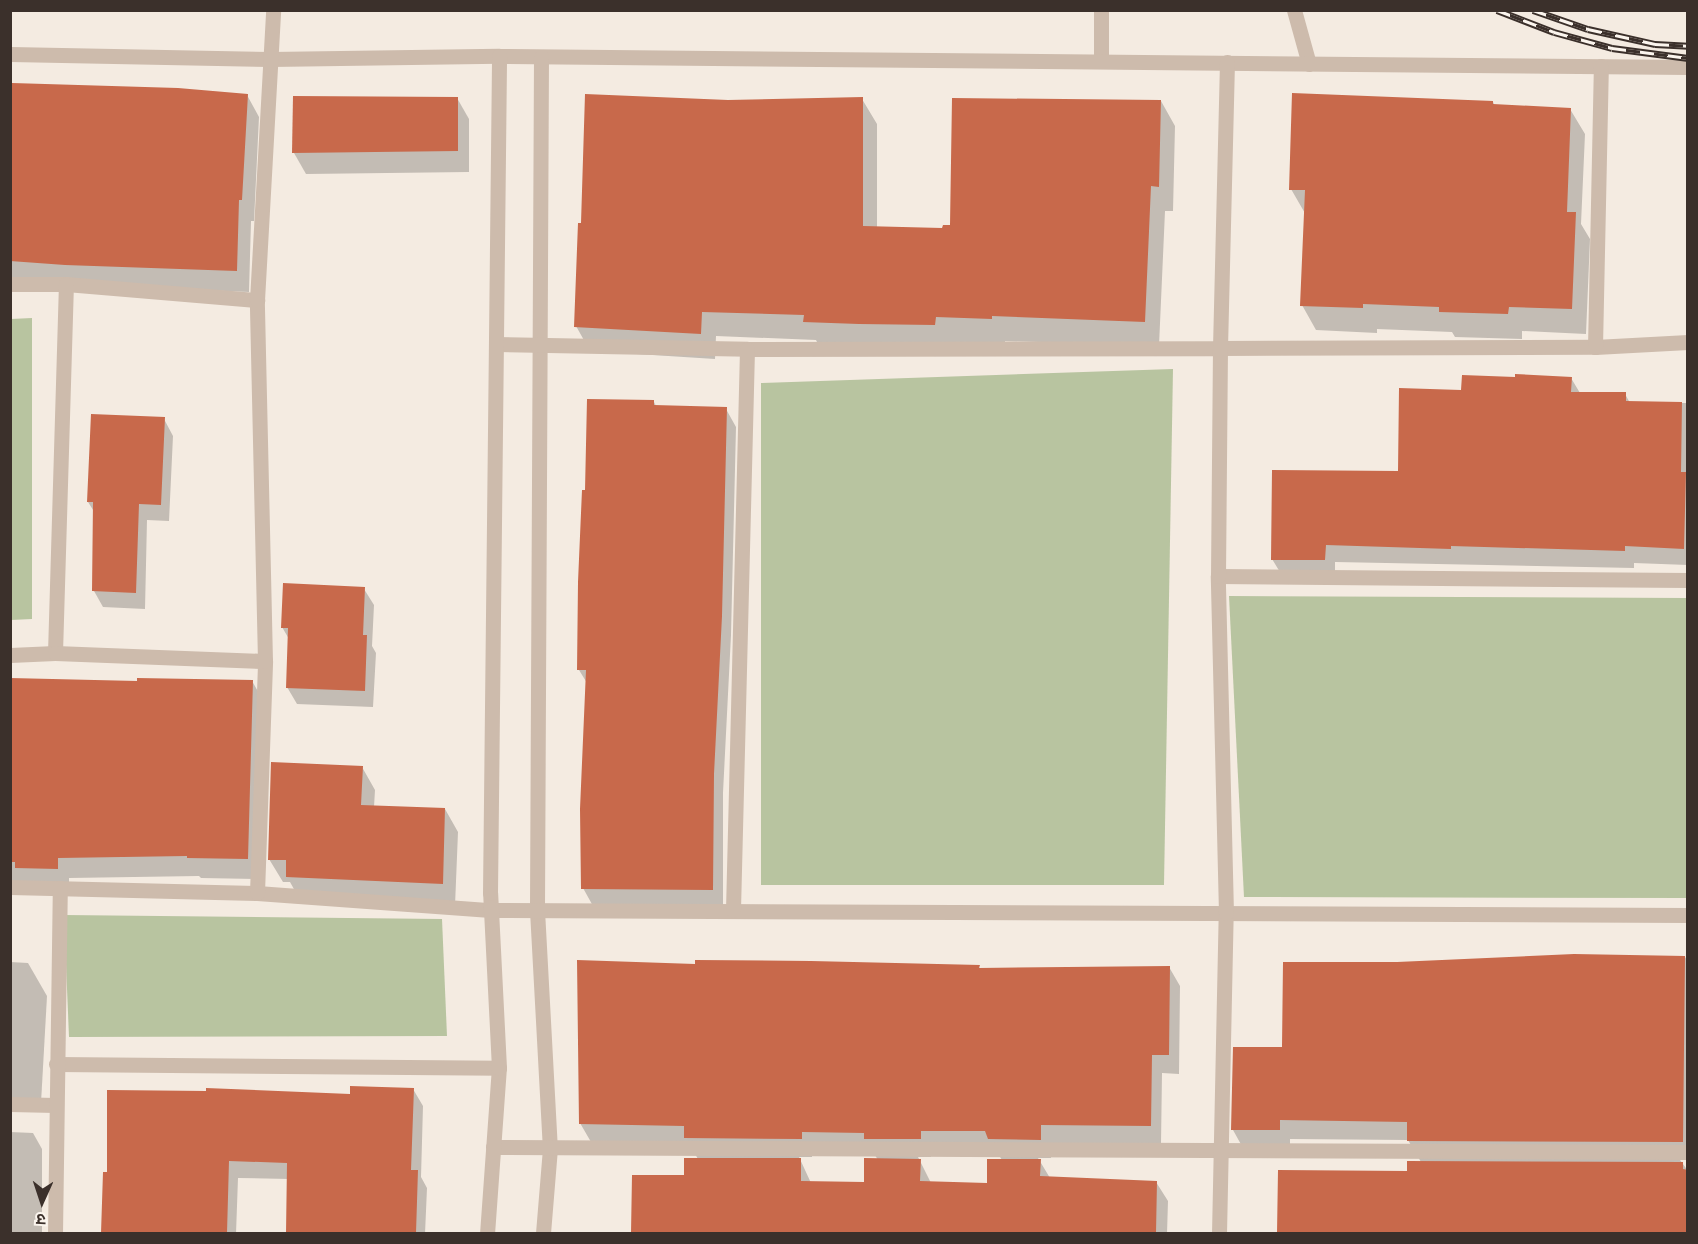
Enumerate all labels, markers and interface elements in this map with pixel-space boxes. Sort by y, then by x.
north arrow [12,1172,72,1232]
text: उ [36,1211,46,1230]

